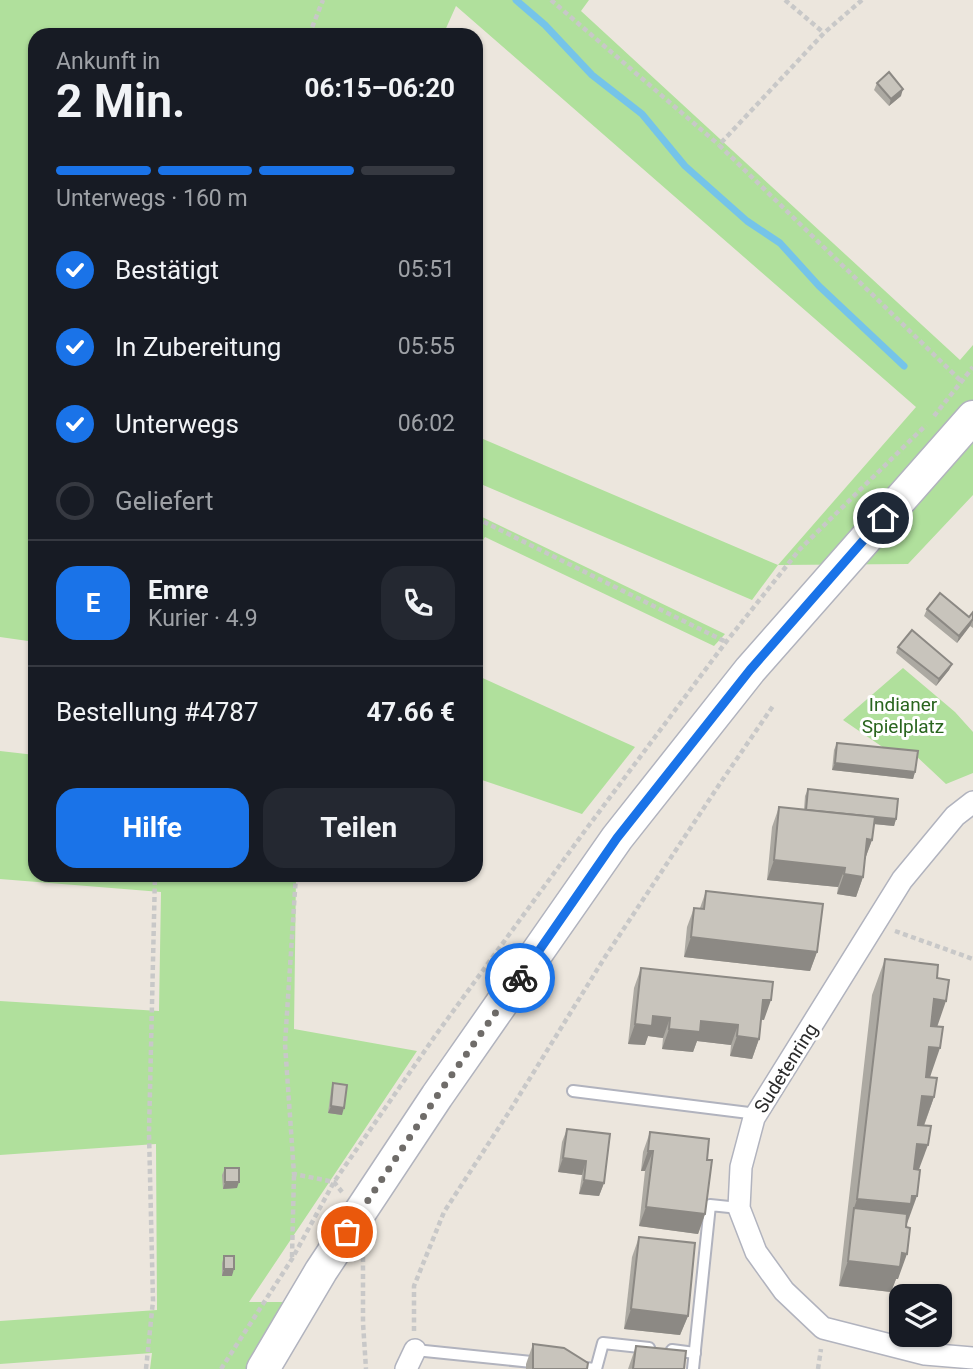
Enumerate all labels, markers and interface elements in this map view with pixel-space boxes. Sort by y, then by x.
text: Ankunft in [56,48,160,75]
text: 06:15–06:20 [305,73,455,103]
text: 2 Min. [56,74,185,128]
text: Unterwegs · 160 m [56,185,248,212]
icon: check [56,251,94,289]
text: Bestätigt [115,255,219,285]
text: 05:51 [398,256,455,283]
icon: check [56,328,94,366]
text: In Zubereitung [115,332,281,362]
text: 05:55 [398,333,455,360]
icon: check [56,405,94,443]
text: Unterwegs [115,409,239,439]
text: 06:02 [398,410,455,437]
text: Geliefert [115,486,213,516]
pin [853,488,913,548]
icon: home [864,499,902,537]
button: phone [381,566,455,640]
text: Emre [148,575,208,605]
text: E [86,588,100,618]
text: Kurier · 4.9 [148,605,258,632]
park label: Indianer Spielplatz [862,693,944,738]
text: Bestellung #4787 [56,697,259,727]
text: 47.66 € [366,697,455,727]
button: Hilfe [56,788,249,868]
button: Teilen [263,788,455,868]
courier [485,943,555,1013]
icon: bike [501,959,539,997]
street label: Sudetenring [749,1019,823,1117]
pin [317,1202,377,1262]
icon: bag [328,1213,366,1251]
map controls [889,1284,952,1347]
button: layers [889,1284,952,1347]

